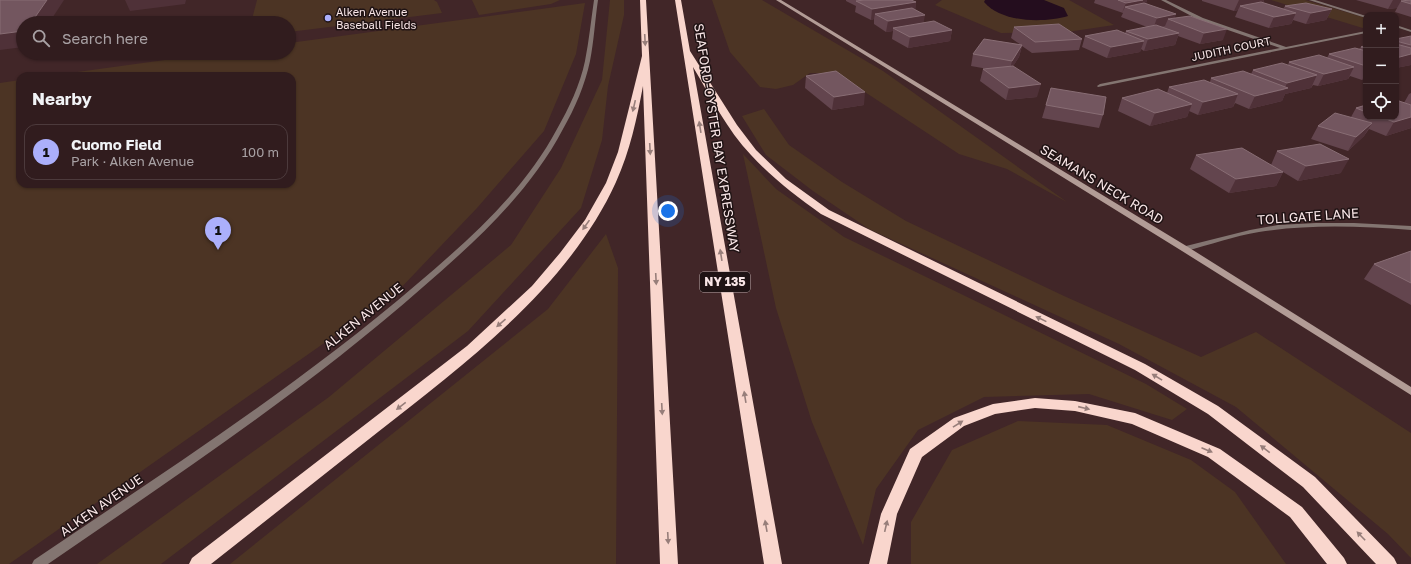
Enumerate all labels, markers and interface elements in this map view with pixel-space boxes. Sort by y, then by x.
place label: Alken Avenue Baseball Fields [336,5,417,31]
map controls [1363,12,1399,120]
button: + [1363,12,1399,48]
marker: Alken Avenue Baseball Fields [323,13,333,23]
search box [16,16,296,60]
street label: SEAFORD-OYSTER BAY EXPRESSWAY [691,22,743,254]
icon: search [30,27,52,49]
text: Search here [62,29,148,47]
one-way arrow [642,34,648,47]
street label: JUDITH COURT [1190,34,1272,63]
button: − [1363,48,1399,84]
button: locate [1363,84,1399,120]
text: Nearby [32,88,92,109]
one-way arrow [631,100,637,112]
one-way arrow [697,121,703,133]
text: Cuomo Field [71,135,162,153]
street label: SEAMANS NECK ROAD [1037,141,1167,227]
one-way arrow [647,143,653,156]
text: 1 [43,144,49,160]
text: 100 m [242,144,279,160]
text: Park · Alken Avenue [71,153,194,169]
your location [658,201,678,221]
street label: TOLLGATE LANE [1257,204,1359,228]
pin: 1 [205,217,231,250]
one-way arrow [582,220,590,230]
one-way arrow [718,249,724,262]
road number: NY 135 [700,272,750,292]
one-way arrow [653,273,659,286]
street label: ALKEN AVENUE [320,279,406,353]
one-way arrow [1035,316,1046,322]
one-way arrow [496,318,505,327]
one-way arrow [1152,373,1162,381]
one-way arrow [741,391,747,404]
one-way arrow [395,402,406,411]
one-way arrow [658,403,665,415]
one-way arrow [1078,405,1090,411]
one-way arrow [953,420,963,428]
one-way arrow [1259,445,1270,453]
one-way arrow [1201,447,1213,453]
street label: ALKEN AVENUE [56,470,146,540]
one-way arrow [763,520,769,532]
one-way arrow [884,520,890,532]
one-way arrow [1356,531,1366,541]
one-way arrow [665,532,671,545]

